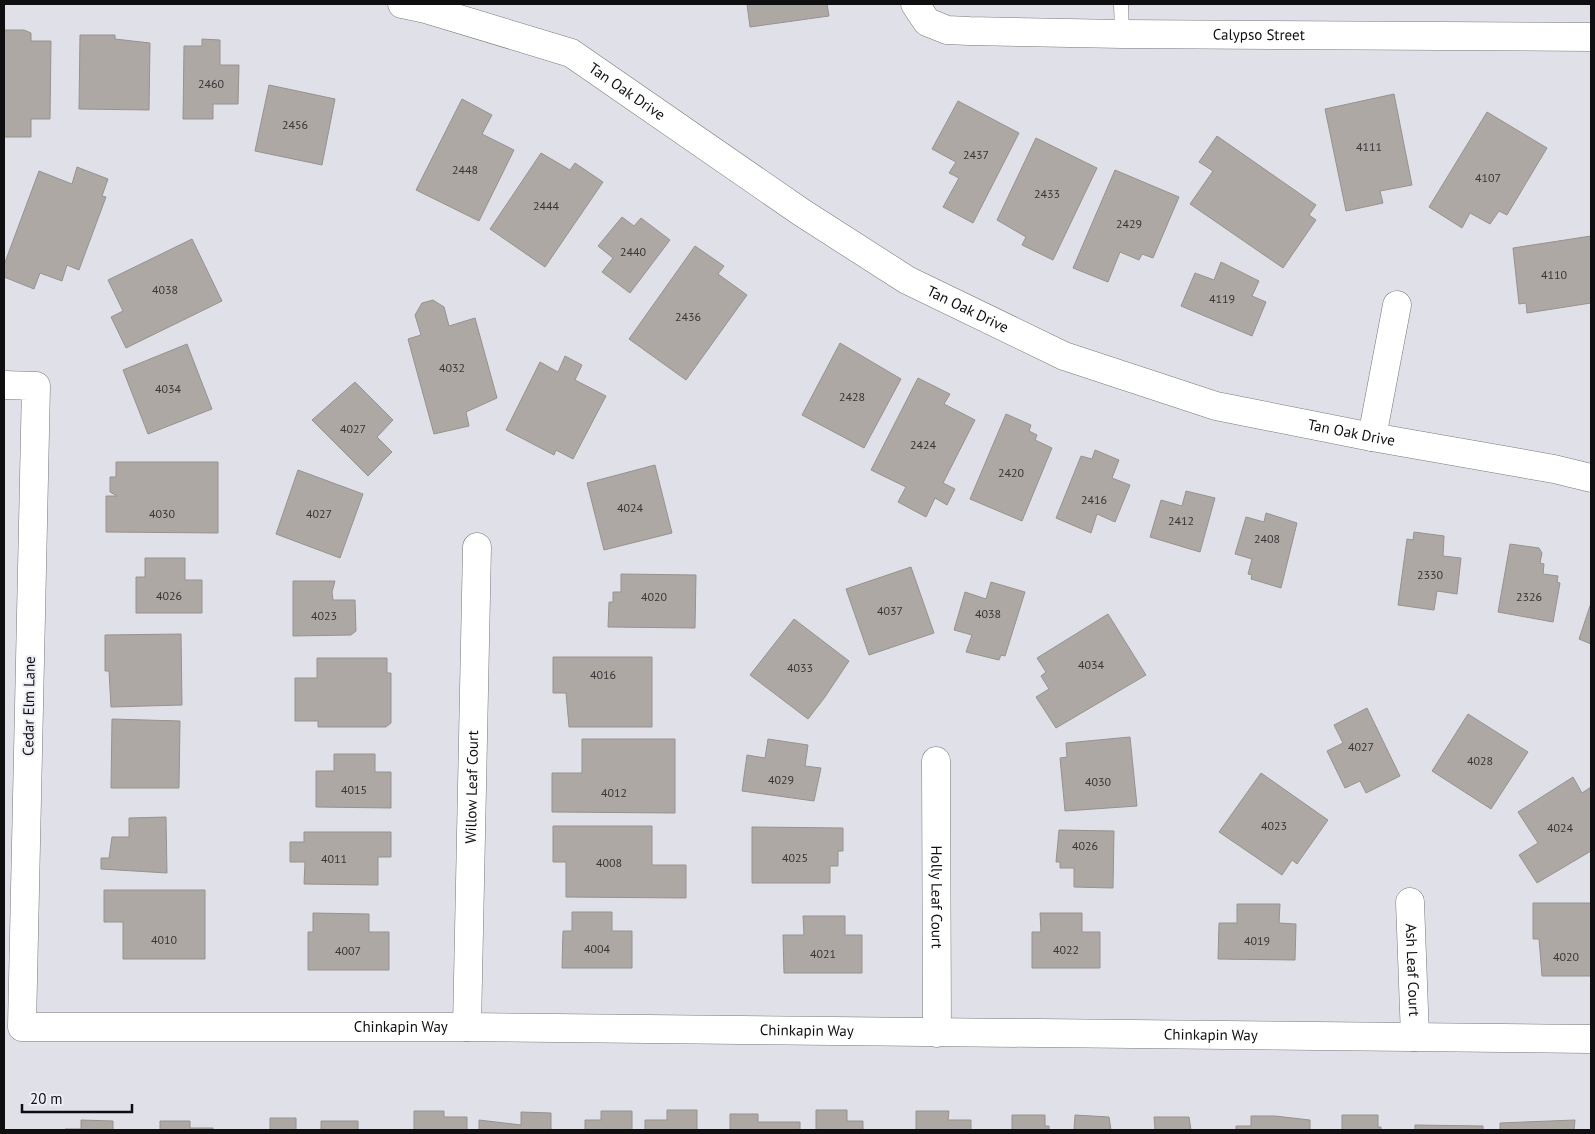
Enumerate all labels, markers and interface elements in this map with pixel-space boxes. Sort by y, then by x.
street label: Calypso Street [1213,25,1305,44]
street label: Tan Oak Drive [585,58,669,124]
house number: 2460 [198,76,225,91]
house number: 2456 [282,117,308,132]
house number: 4111 [1356,139,1382,154]
house number: 2437 [963,147,989,162]
house number: 2448 [452,162,478,177]
house number: 4107 [1475,170,1501,185]
house number: 2433 [1034,186,1060,201]
house number: 2444 [533,198,560,213]
house number: 2429 [1116,216,1142,231]
house number: 2440 [620,244,647,259]
house number: 4110 [1541,267,1568,282]
street label: Tan Oak Drive [924,281,1012,337]
house number: 4038 [152,282,178,297]
house number: 4119 [1209,291,1235,306]
house number: 2436 [675,309,701,324]
house number: 4032 [439,360,465,375]
house number: 4034 [155,381,182,396]
house number: 2428 [839,389,865,404]
street label: Tan Oak Drive [1306,414,1397,450]
house number: 4027 [340,421,366,436]
house number: 2424 [910,437,937,452]
house number: 2420 [998,465,1025,480]
house number: 2416 [1081,492,1107,507]
house number: 4024 [617,500,644,515]
house number: 4030 [149,506,176,521]
house number: 4027 [306,506,332,521]
house number: 2412 [1168,513,1194,528]
house number: 2408 [1254,531,1280,546]
house number: 2330 [1417,567,1444,582]
house number: 4026 [156,588,182,603]
house number: 4020 [641,589,668,604]
house number: 2326 [1516,589,1542,604]
house number: 4037 [877,603,903,618]
house number: 4038 [975,606,1001,621]
house number: 4023 [311,608,337,623]
street label: Cedar Elm Lane [18,656,39,756]
house number: 4034 [1078,657,1105,672]
house number: 4033 [787,660,813,675]
house number: 4016 [590,667,616,682]
street label: Willow Leaf Court [461,730,482,844]
house number: 4027 [1348,739,1374,754]
house number: 4028 [1467,753,1493,768]
house number: 4029 [768,772,794,787]
house number: 4030 [1085,774,1112,789]
house number: 4015 [341,782,367,797]
house number: 4012 [601,785,627,800]
house number: 4023 [1261,818,1287,833]
house number: 4024 [1547,820,1574,835]
house number: 4026 [1072,838,1098,853]
street label: Holly Leaf Court [927,845,947,949]
house number: 4025 [782,850,808,865]
house number: 4011 [321,851,347,866]
house number: 4008 [596,855,622,870]
street label: Ash Leaf Court [1402,923,1424,1017]
house number: 4010 [151,932,178,947]
house number: 4019 [1244,933,1270,948]
house number: 4004 [584,941,611,956]
house number: 4022 [1053,942,1079,957]
house number: 4007 [335,943,361,958]
house number: 4021 [810,946,836,961]
house number: 4020 [1553,949,1580,964]
street label: Chinkapin Way [354,1017,448,1036]
street label: Chinkapin Way [760,1020,854,1040]
street label: Chinkapin Way [1164,1024,1258,1044]
scale bar [22,1082,132,1114]
text: 20 m [30,1089,63,1108]

